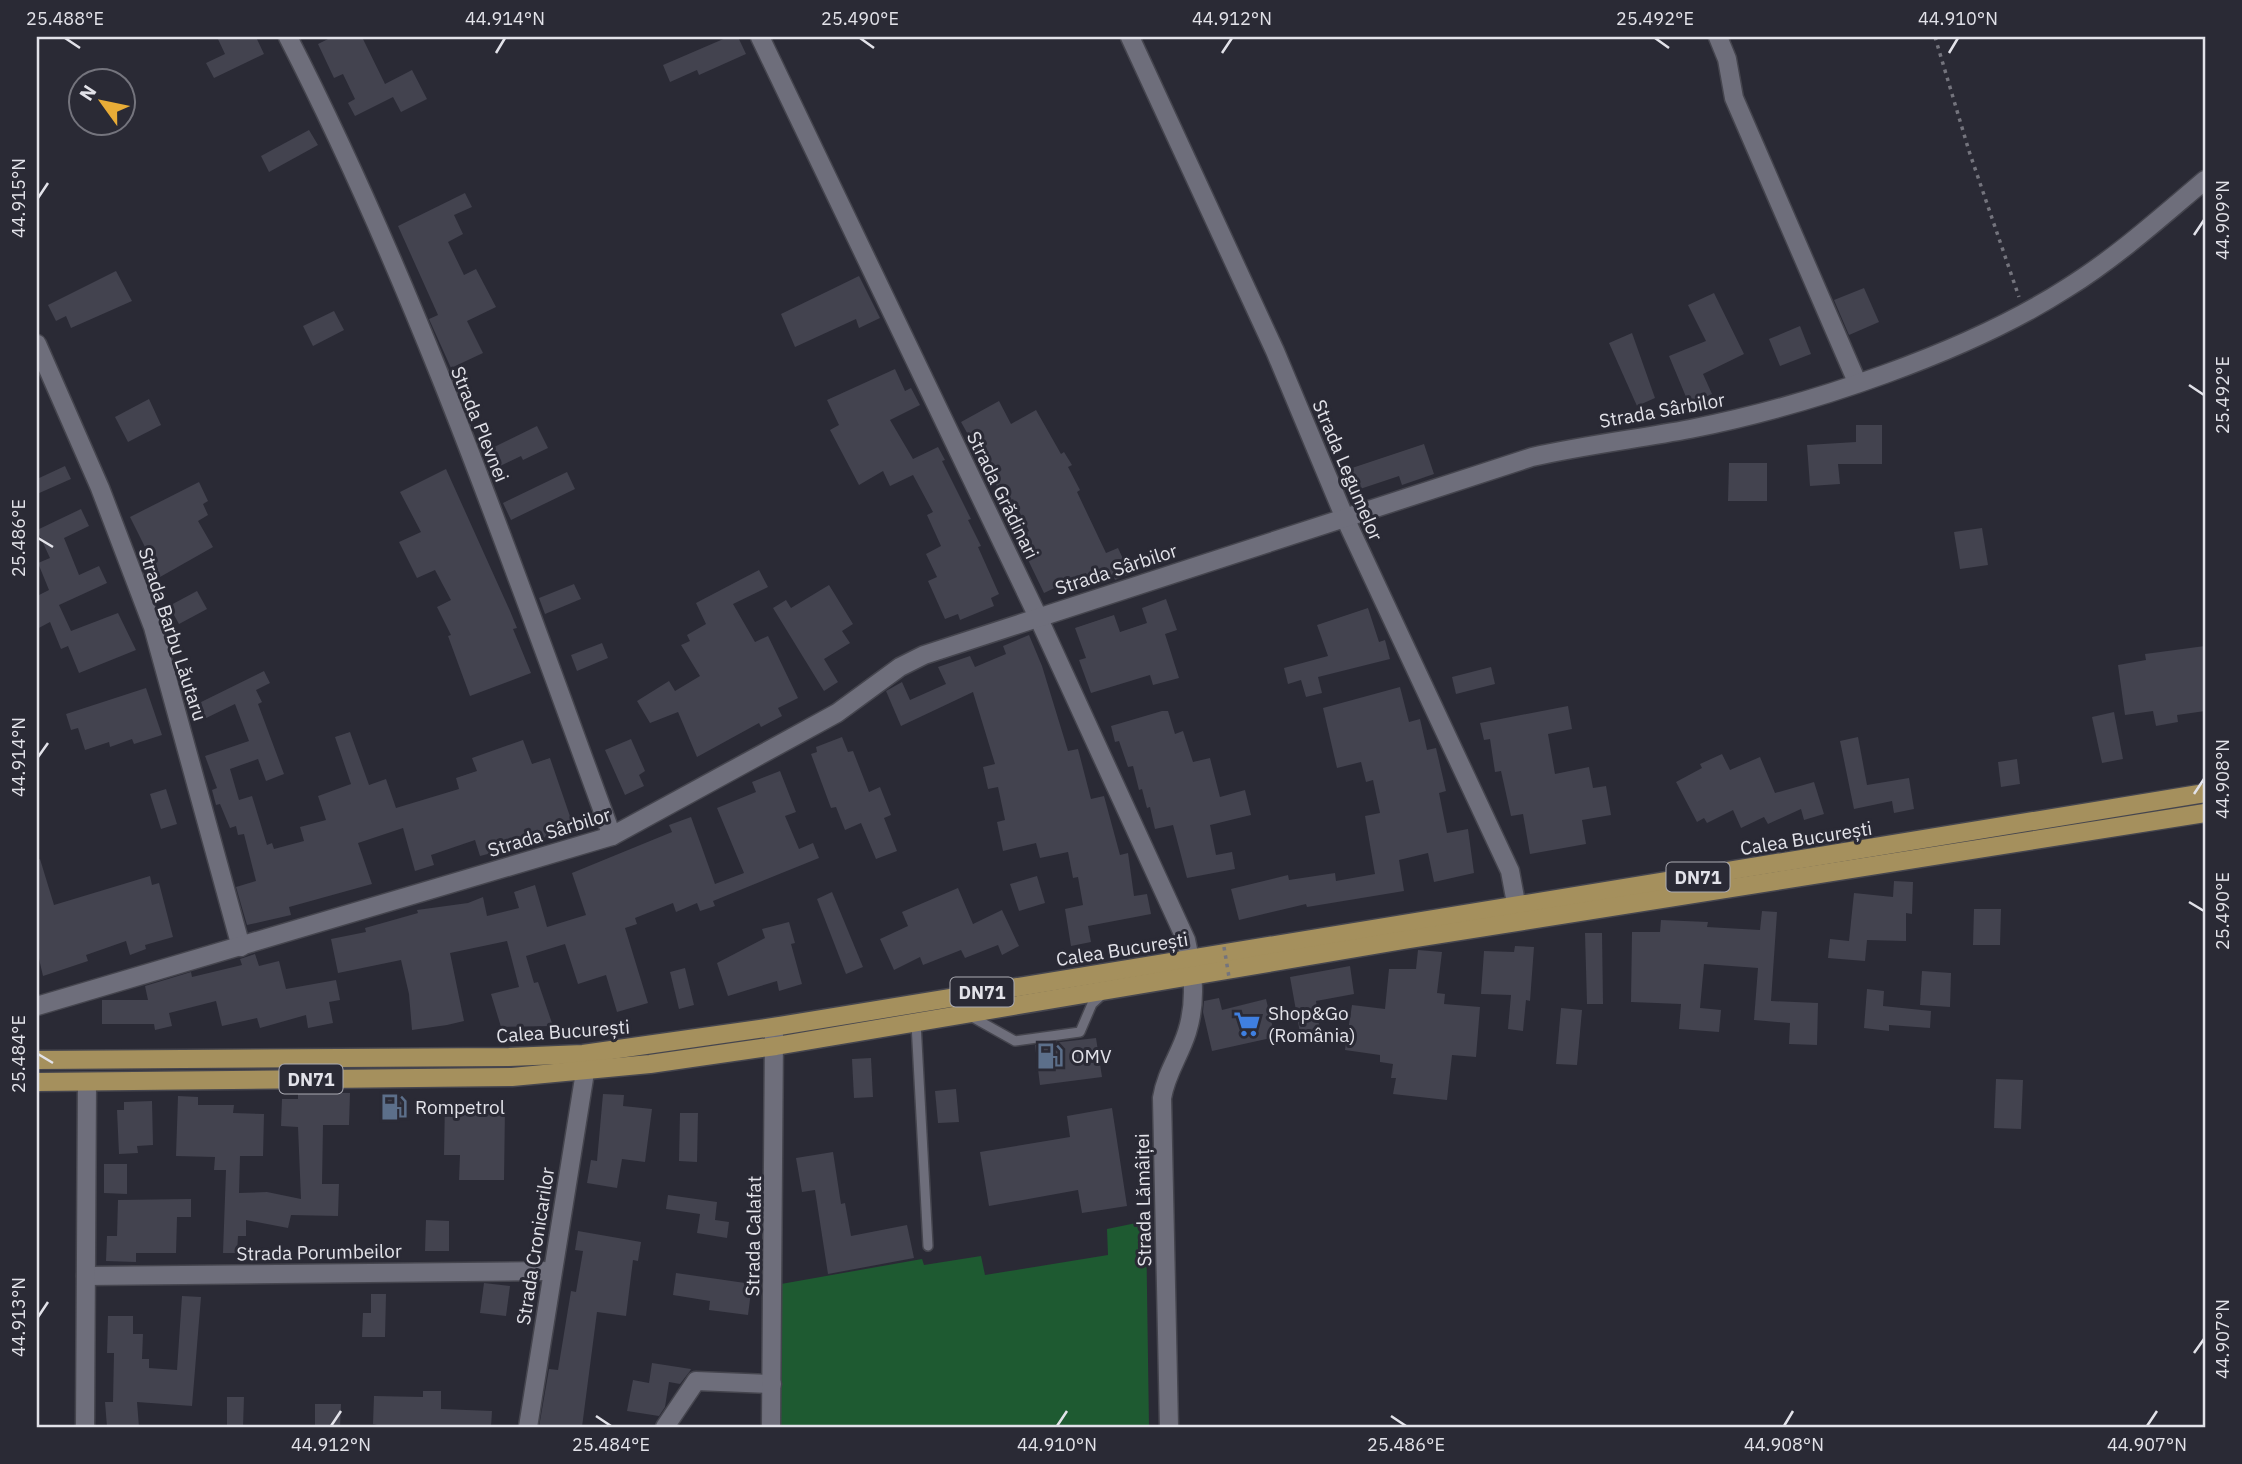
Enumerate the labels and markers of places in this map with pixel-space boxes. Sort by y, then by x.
place label: Shop&Go (România) [1268,1001,1356,1047]
supermarket icon: Shop&Go (România) [1232,1009,1262,1039]
fuel station icon: OMV [1035,1041,1065,1071]
place label: OMV [1071,1044,1112,1068]
fuel station icon: Rompetrol [379,1092,409,1122]
place label: Rompetrol [415,1095,505,1119]

